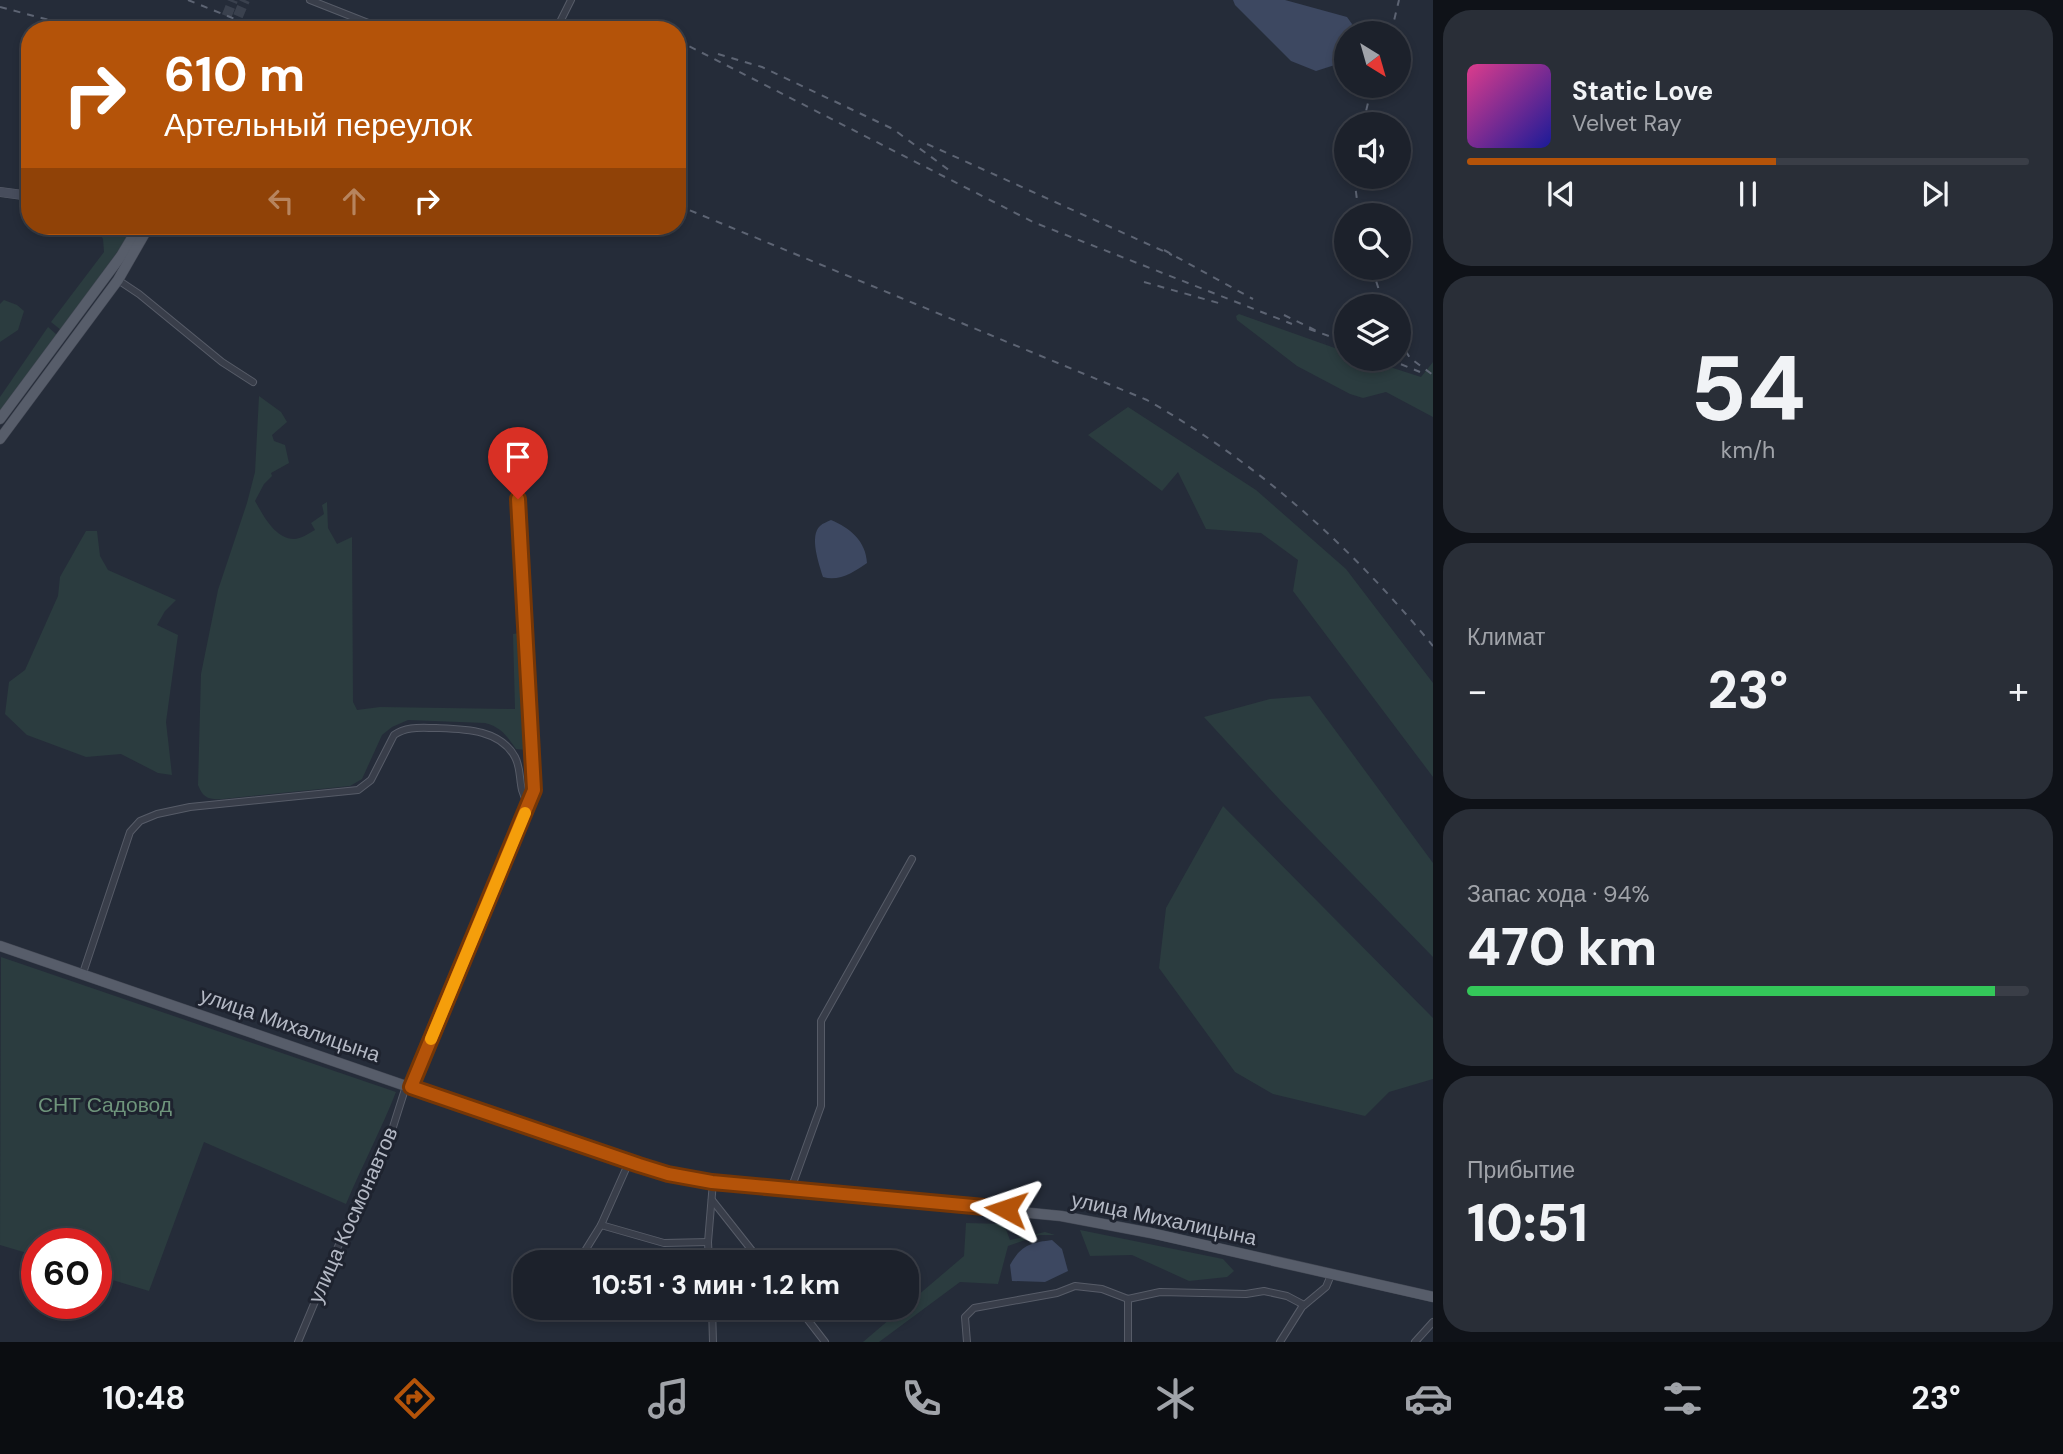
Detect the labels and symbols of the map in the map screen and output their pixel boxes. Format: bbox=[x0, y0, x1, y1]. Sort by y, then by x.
north arrow bbox=[1334, 21, 1410, 98]
pin bbox=[488, 427, 548, 499]
street label: улица Михалицына bbox=[196, 981, 384, 1069]
park label: СНТ Садовод bbox=[38, 1091, 172, 1119]
street label: улица Космонавтов bbox=[302, 1122, 404, 1308]
position arrow bbox=[969, 1172, 1043, 1246]
street label: улица Михалицына bbox=[1069, 1186, 1260, 1252]
speed limit sign: 60 bbox=[21, 1228, 112, 1319]

